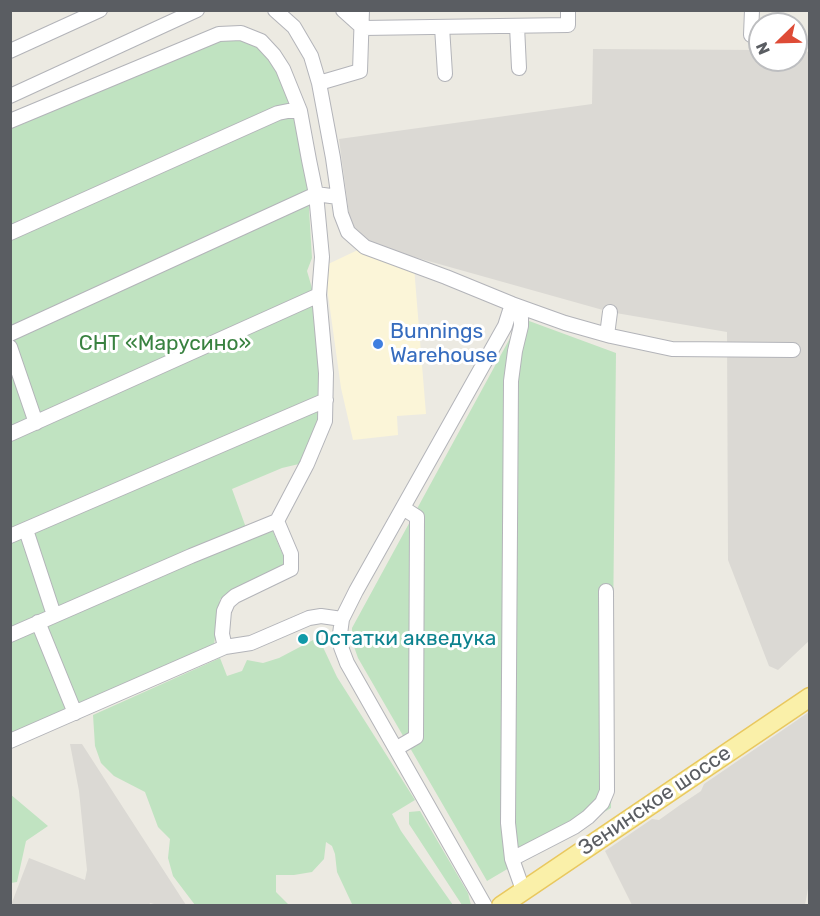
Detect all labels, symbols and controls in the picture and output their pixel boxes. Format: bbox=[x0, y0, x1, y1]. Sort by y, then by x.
north arrow bbox=[748, 12, 808, 72]
text: N bbox=[752, 39, 774, 57]
place label: Bunnings Warehouse bbox=[390, 319, 497, 369]
park label: СНТ «Марусино» bbox=[79, 331, 251, 357]
marker: Bunnings Warehouse bbox=[371, 337, 385, 351]
place label: Остатки акведука bbox=[315, 626, 496, 652]
marker: Остатки акведука bbox=[296, 632, 310, 646]
street label: Зенинское шоссе bbox=[574, 741, 736, 861]

